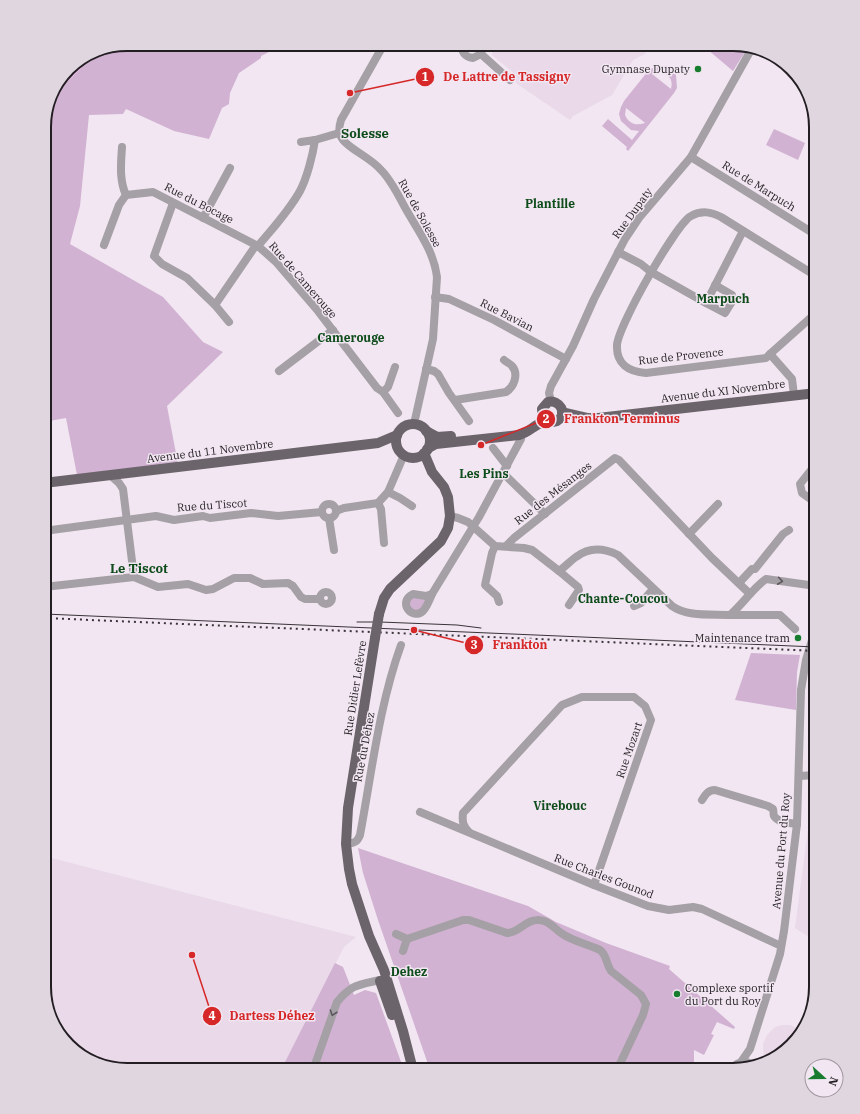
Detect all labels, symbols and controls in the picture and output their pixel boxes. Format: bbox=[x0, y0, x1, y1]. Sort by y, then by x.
place label: Gymnase Dupaty bbox=[602, 62, 690, 76]
marker: Gymnase Dupaty bbox=[693, 64, 703, 74]
callout: De Lattre de Tassigny bbox=[415, 65, 579, 89]
text: 1 bbox=[421, 69, 429, 84]
text: De Lattre de Tassigny bbox=[443, 69, 571, 84]
district label: Solesse bbox=[341, 125, 389, 142]
street label: Rue de Marpuch bbox=[720, 158, 799, 214]
street label: Rue de Solesse bbox=[395, 176, 445, 250]
street label: Rue du Bocage bbox=[162, 180, 236, 226]
street label: Rue Dupaty bbox=[609, 185, 655, 241]
district label: Plantille bbox=[525, 196, 575, 211]
street label: Rue de Camerouge bbox=[266, 239, 340, 321]
district label: Marpuch bbox=[696, 291, 750, 306]
street label: Rue Bavian bbox=[478, 296, 536, 334]
district label: Camerouge bbox=[317, 330, 385, 345]
street label: Rue de Provence bbox=[638, 345, 724, 367]
street label: Avenue du XI Novembre bbox=[660, 376, 786, 406]
callout: Frankton Terminus bbox=[536, 407, 687, 431]
text: 2 bbox=[542, 411, 550, 426]
text: Frankton Terminus bbox=[564, 411, 680, 426]
street label: Avenue du 11 Novembre bbox=[146, 436, 274, 466]
street label: Rue des Mésanges bbox=[512, 458, 594, 528]
district label: Les Pins bbox=[459, 466, 509, 481]
street label: Rue du Tiscot bbox=[176, 496, 248, 514]
district label: Le Tiscot bbox=[110, 560, 168, 577]
one-way arrow bbox=[777, 576, 783, 585]
district label: Chante-Coucou bbox=[578, 591, 669, 606]
place label: Maintenance tram bbox=[695, 631, 791, 645]
callout: Frankton bbox=[464, 633, 555, 657]
marker: Maintenance tram bbox=[793, 633, 803, 643]
text: 3 bbox=[470, 637, 478, 652]
text: Frankton bbox=[493, 637, 547, 652]
street label: Rue Didier Lefèvre bbox=[341, 639, 369, 736]
street label: Rue du Déhez bbox=[350, 711, 378, 783]
street label: Rue Mozart bbox=[613, 720, 645, 780]
street label: Avenue du Port du Roy bbox=[769, 792, 793, 910]
district label: Virebouc bbox=[533, 798, 587, 813]
street label: Rue Charles Gounod bbox=[552, 851, 656, 902]
district label: Dehez bbox=[391, 964, 427, 979]
place label: Complexe sportif du Port du Roy bbox=[685, 981, 775, 1008]
marker: Complexe sportif du Port du Roy bbox=[672, 989, 682, 999]
callout: Dartess Déhez bbox=[202, 1004, 323, 1028]
text: 4 bbox=[208, 1008, 216, 1023]
text: Dartess Déhez bbox=[230, 1008, 314, 1023]
one-way arrow bbox=[329, 1009, 338, 1016]
north arrow bbox=[804, 1058, 844, 1098]
text: N bbox=[825, 1075, 841, 1088]

